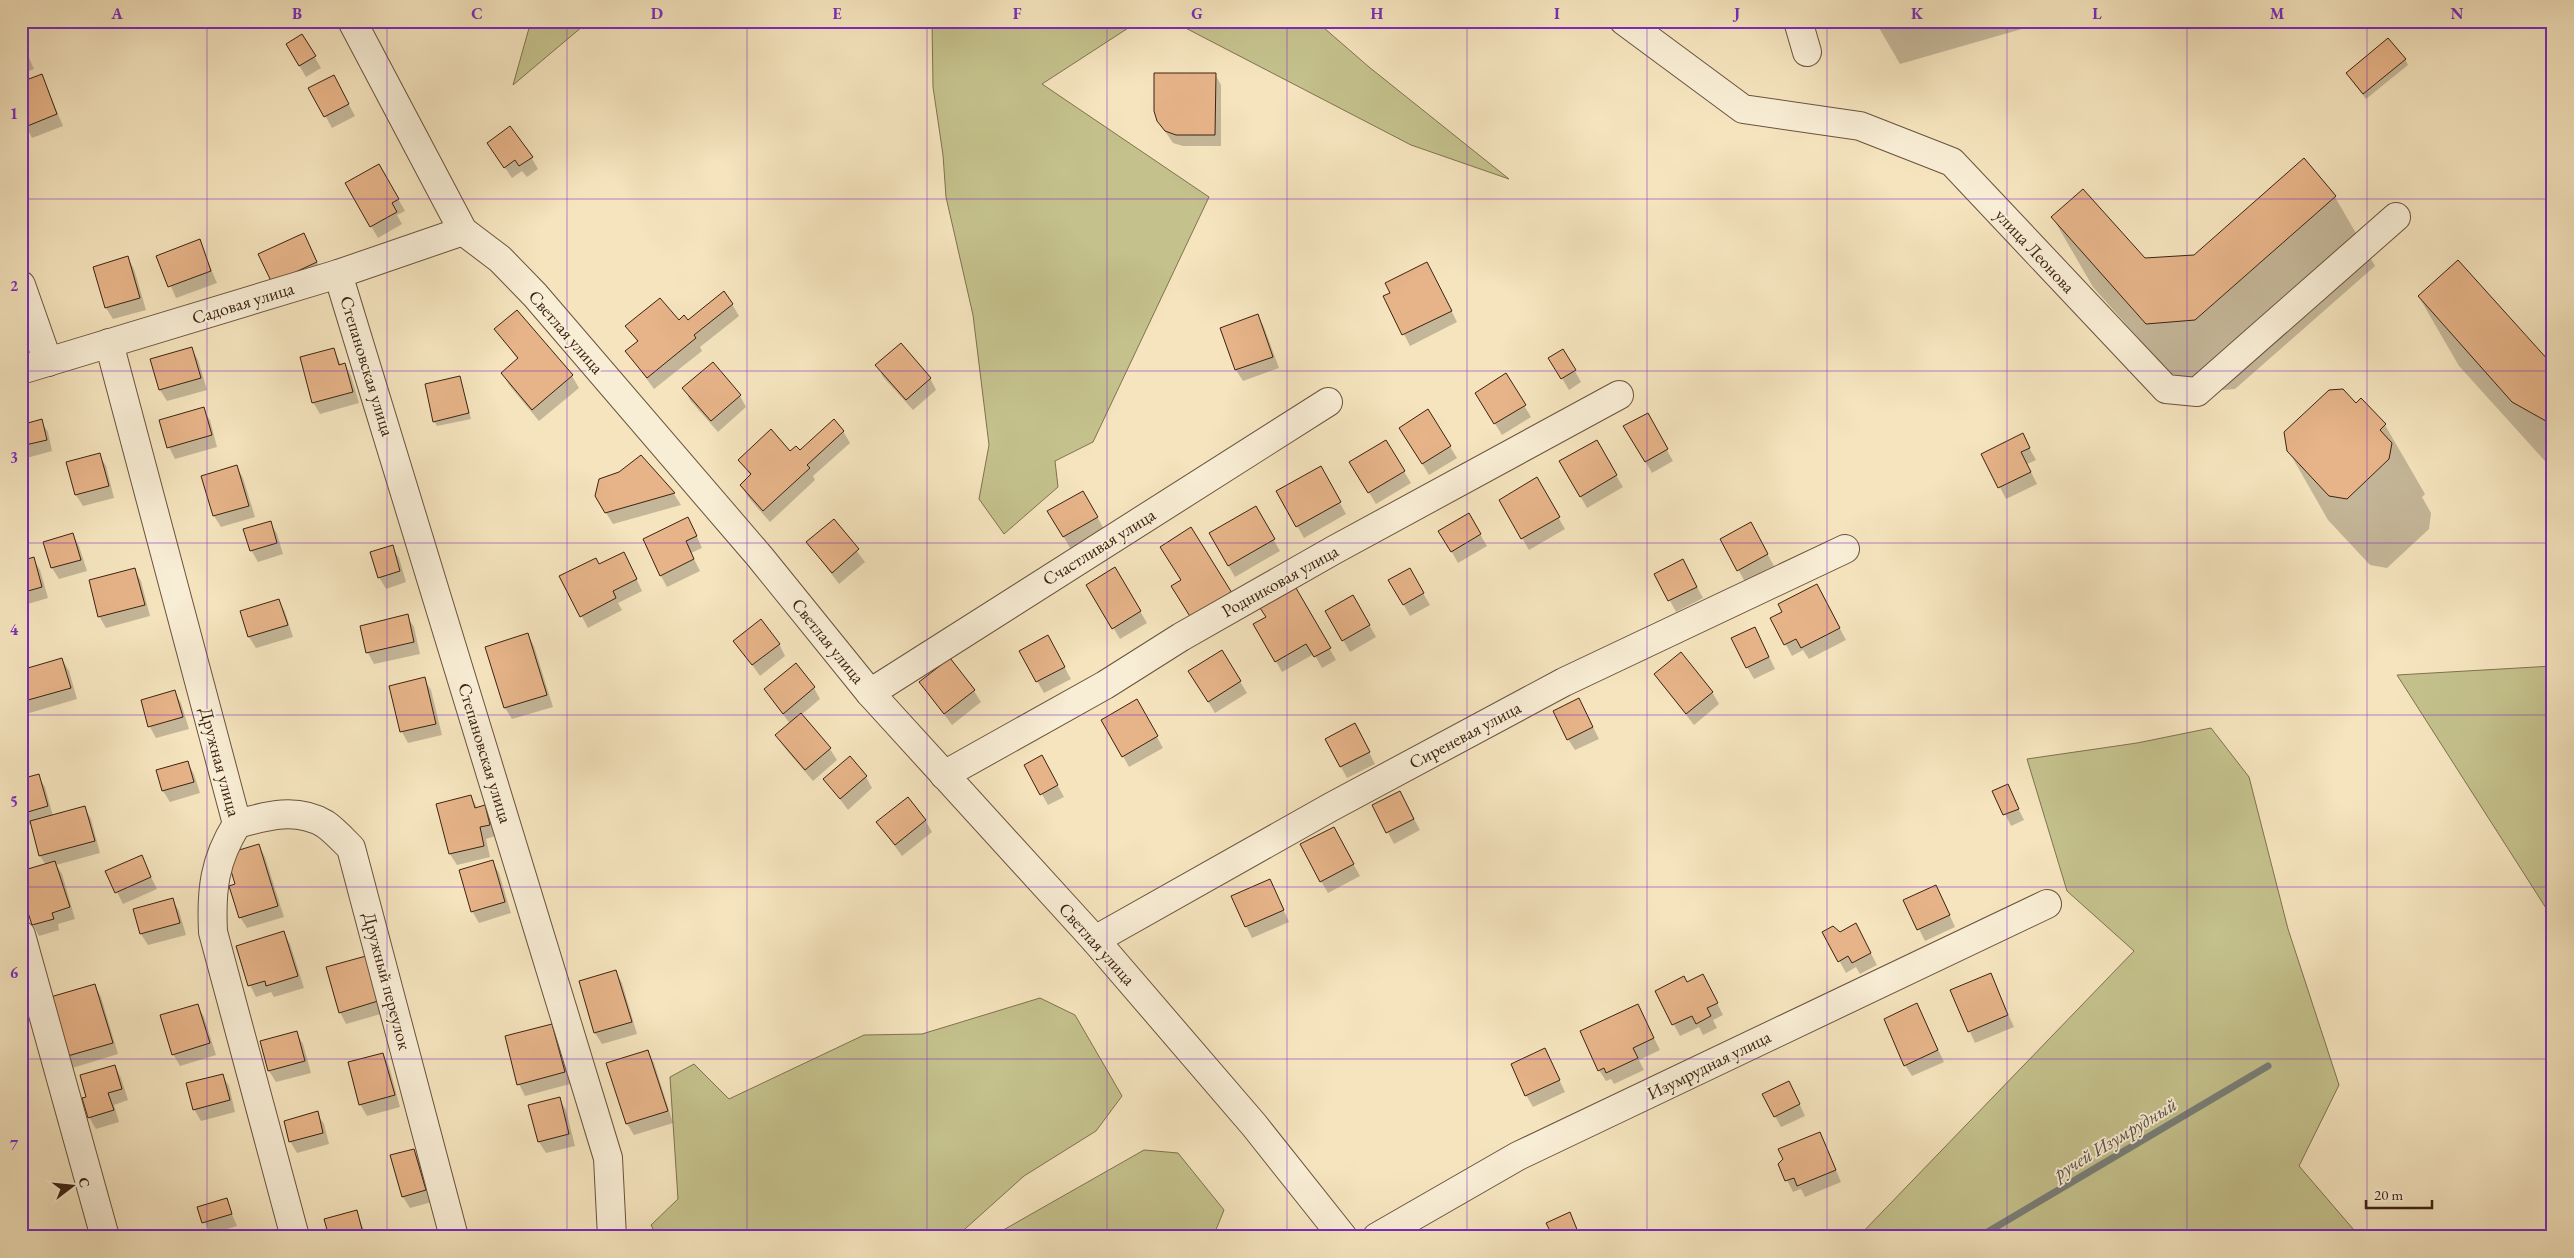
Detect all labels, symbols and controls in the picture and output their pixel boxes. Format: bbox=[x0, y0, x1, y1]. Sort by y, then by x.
text: A bbox=[110, 3, 123, 24]
text: B bbox=[292, 3, 302, 24]
text: C bbox=[471, 3, 483, 24]
text: D bbox=[651, 3, 663, 24]
text: E bbox=[832, 3, 842, 24]
text: F bbox=[1013, 3, 1022, 24]
text: G bbox=[1191, 3, 1203, 24]
text: H bbox=[1371, 3, 1384, 24]
text: I bbox=[1554, 3, 1560, 24]
text: J bbox=[1732, 3, 1740, 24]
text: K bbox=[1911, 3, 1924, 24]
text: L bbox=[2092, 3, 2102, 24]
text: M bbox=[2270, 3, 2285, 24]
text: N bbox=[2451, 3, 2464, 24]
text: 1 bbox=[10, 103, 18, 124]
street label: улица Леонова bbox=[1990, 204, 2081, 298]
text: 2 bbox=[10, 275, 19, 296]
street label: Садовая улица bbox=[189, 276, 297, 329]
street label: Светлая улица bbox=[524, 285, 610, 379]
street label: Степановская улица bbox=[335, 293, 400, 440]
text: 3 bbox=[10, 447, 18, 468]
street label: Счастливая улица bbox=[1038, 502, 1160, 590]
street label: Родниковая улица bbox=[1217, 539, 1343, 622]
street label: Светлая улица bbox=[787, 593, 871, 689]
text: 4 bbox=[10, 619, 19, 640]
street label: Степановская улица bbox=[453, 680, 518, 827]
street label: Сиреневая улица bbox=[1405, 695, 1525, 774]
street label: Дружная улица bbox=[195, 705, 246, 820]
text: 5 bbox=[10, 791, 18, 812]
street label: Светлая улица bbox=[1054, 897, 1141, 991]
street label: Дружный переулок bbox=[358, 910, 417, 1053]
text: 6 bbox=[10, 962, 19, 983]
street label: Изумрудная улица bbox=[1643, 1024, 1775, 1104]
water label: ручей Изумрудный bbox=[2047, 1092, 2182, 1187]
text: 7 bbox=[10, 1134, 19, 1155]
north arrow bbox=[48, 1160, 98, 1210]
text: С bbox=[74, 1175, 95, 1190]
scale bar bbox=[2366, 1178, 2433, 1210]
text: 20 m bbox=[2374, 1185, 2403, 1204]

